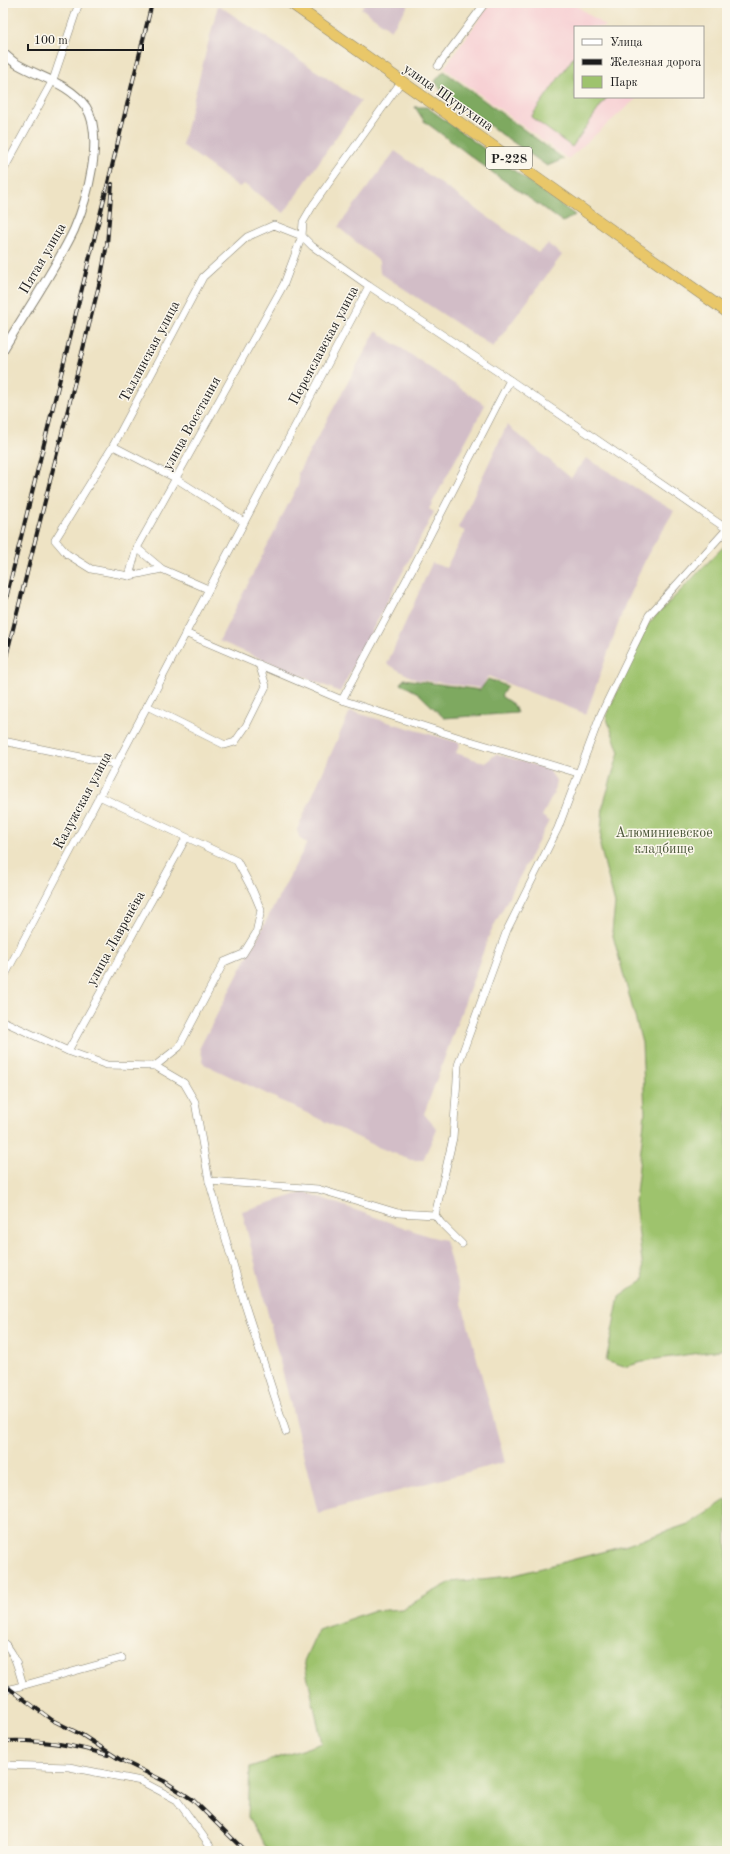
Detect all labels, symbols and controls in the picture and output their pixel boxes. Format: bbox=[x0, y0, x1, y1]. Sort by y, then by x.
scale bar bbox=[28, 26, 143, 52]
legend bbox=[574, 26, 704, 98]
text: 100 m bbox=[34, 35, 68, 47]
text: Улица bbox=[610, 37, 643, 49]
text: Железная дорога bbox=[610, 57, 701, 69]
street label: улица Шурухина bbox=[401, 62, 496, 134]
text: Парк bbox=[610, 77, 638, 89]
road number: Р-228 bbox=[486, 147, 532, 169]
street label: Пятая улица bbox=[17, 221, 69, 296]
street label: Переяславская улица bbox=[287, 284, 361, 407]
street label: Таллинская улица bbox=[117, 298, 183, 404]
street label: улица Восстания bbox=[160, 374, 223, 473]
street label: Калужская улица bbox=[51, 749, 115, 852]
park label: Алюминиевское кладбище bbox=[615, 826, 713, 856]
street label: улица Лавренёва bbox=[84, 889, 148, 988]

